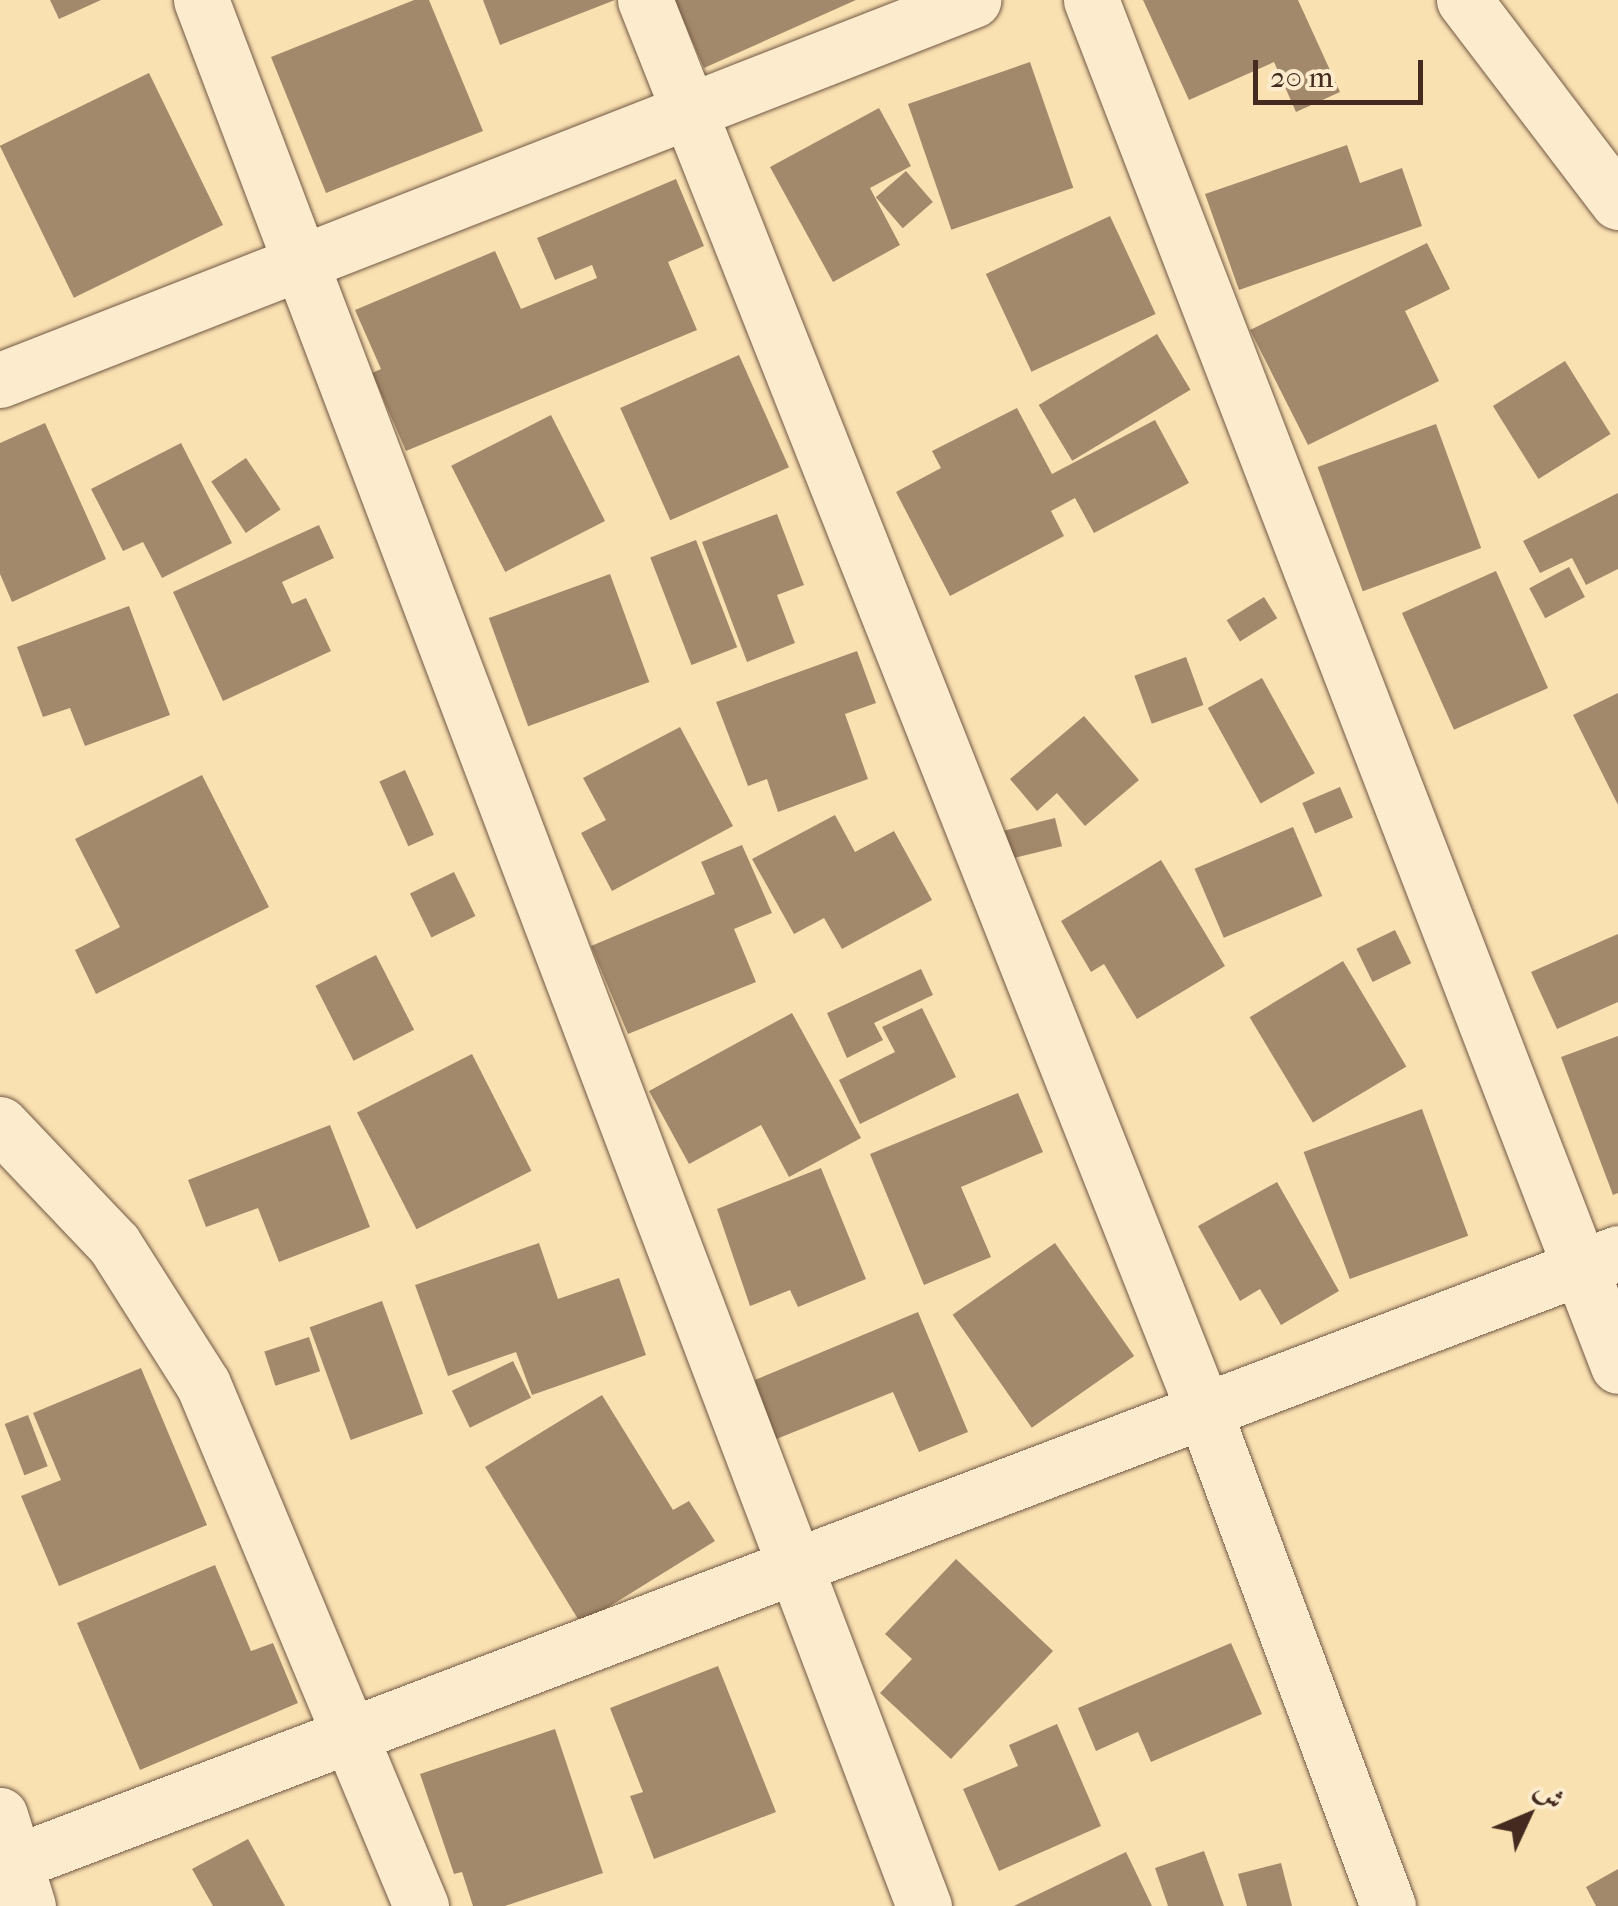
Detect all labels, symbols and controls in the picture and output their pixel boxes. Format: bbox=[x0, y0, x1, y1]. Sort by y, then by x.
scale bar bbox=[1258, 40, 1428, 102]
text: 20 m bbox=[1270, 60, 1333, 95]
north arrow bbox=[1478, 1766, 1578, 1866]
text: ش bbox=[1528, 1773, 1571, 1816]

